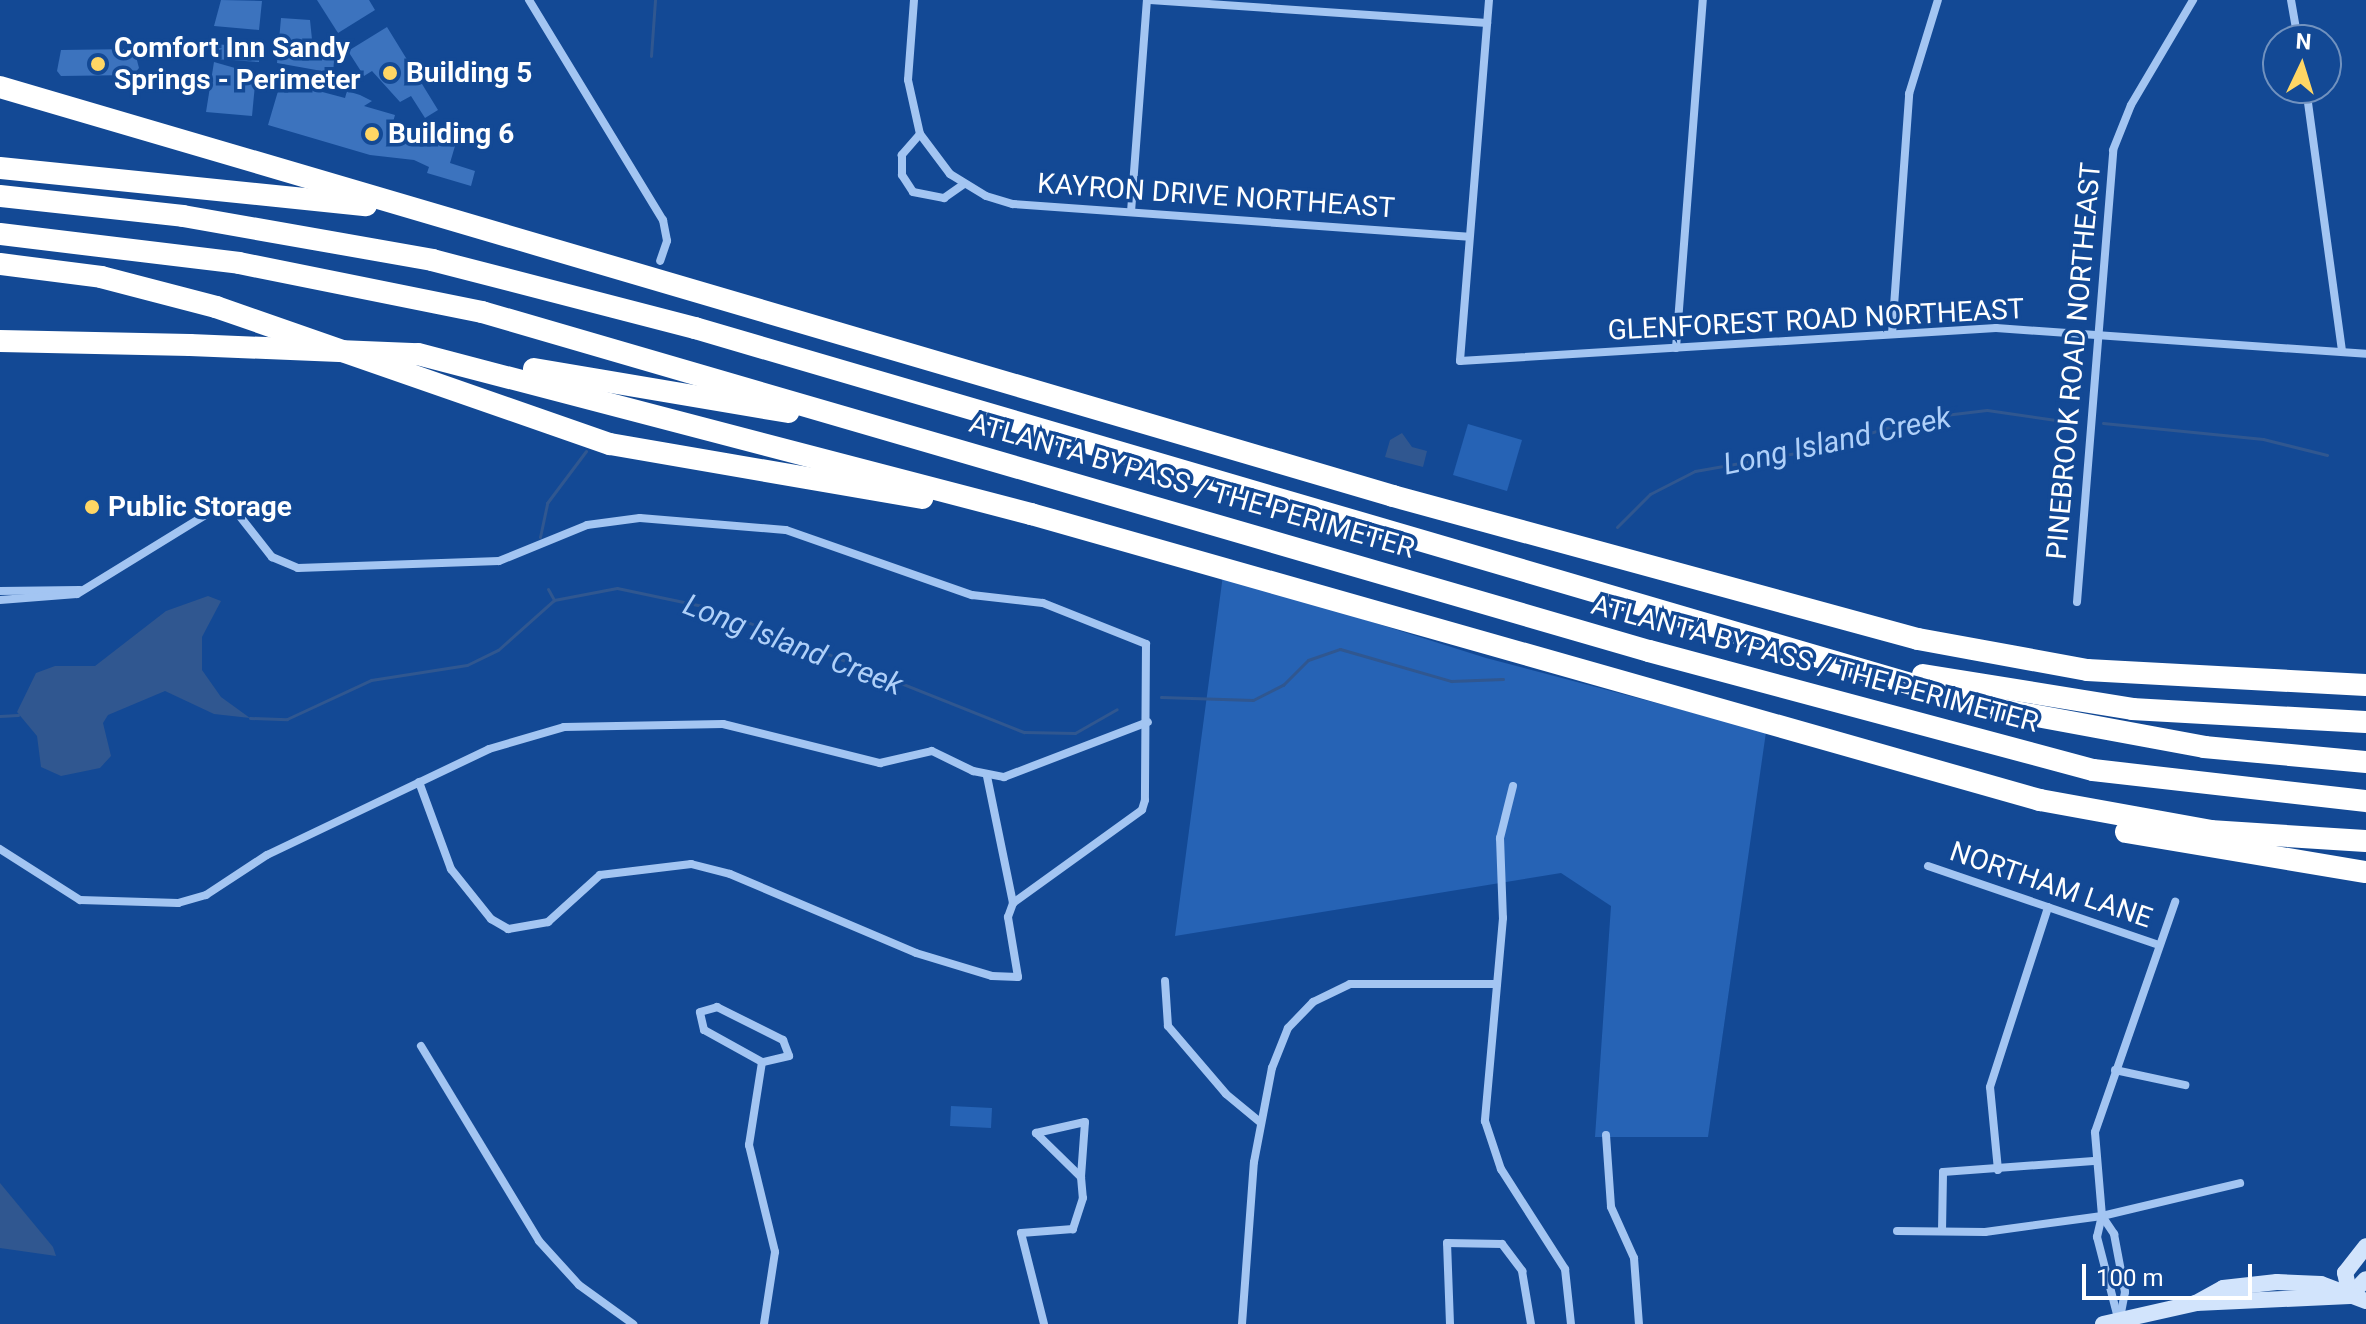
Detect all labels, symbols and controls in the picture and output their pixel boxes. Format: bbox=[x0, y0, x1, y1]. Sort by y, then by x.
north arrow bbox=[2262, 24, 2342, 104]
text: N bbox=[2295, 29, 2312, 55]
place label: Comfort Inn Sandy Springs - Perimeter bbox=[114, 31, 361, 97]
marker: Comfort Inn Sandy Springs - Perimeter bbox=[89, 55, 107, 73]
place label: Building 5 bbox=[406, 56, 532, 90]
marker: Building 5 bbox=[381, 64, 399, 82]
place label: Building 6 bbox=[388, 117, 514, 151]
marker: Building 6 bbox=[363, 125, 381, 143]
street label: PINEBROOK ROAD NORTHEAST bbox=[2040, 161, 2108, 561]
street label: KAYRON DRIVE NORTHEAST bbox=[1036, 167, 1396, 225]
street label: GLENFOREST ROAD NORTHEAST bbox=[1607, 292, 2025, 348]
water label: Long Island Creek bbox=[1720, 399, 1954, 483]
street label: ATLANTA BYPASS / THE PERIMETER bbox=[965, 406, 1419, 566]
place label: Public Storage bbox=[108, 490, 292, 524]
marker: Public Storage bbox=[83, 498, 101, 516]
water label: Long Island Creek bbox=[678, 587, 908, 703]
street label: ATLANTA BYPASS / THE PERIMETER bbox=[1588, 588, 2042, 740]
street label: NORTHAM LANE bbox=[1946, 835, 2156, 935]
scale bar bbox=[2086, 1248, 2256, 1298]
text: 100 m bbox=[2096, 1264, 2163, 1292]

